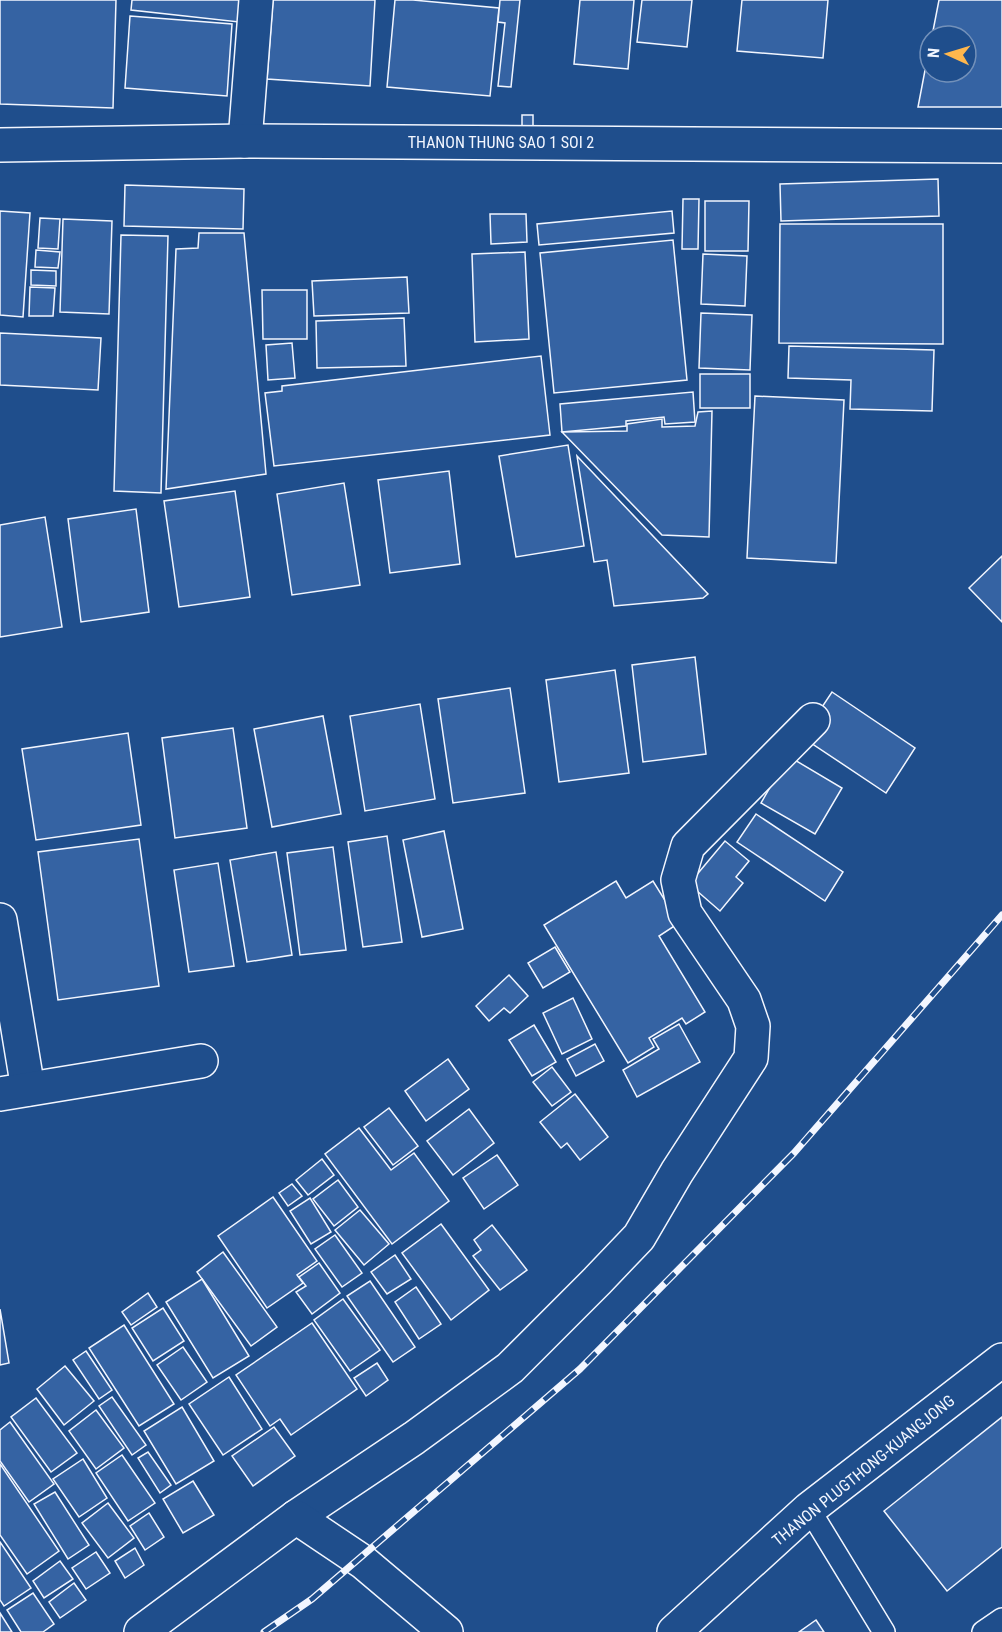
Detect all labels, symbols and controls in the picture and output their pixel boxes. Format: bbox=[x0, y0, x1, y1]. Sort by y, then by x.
north arrow bbox=[918, 24, 978, 84]
text: N bbox=[924, 47, 943, 59]
street label: THANON THUNG SAO 1 SOI 2 bbox=[408, 133, 594, 152]
street label: THANON PLUGTHONG-KUANGJONG bbox=[768, 1391, 958, 1550]

